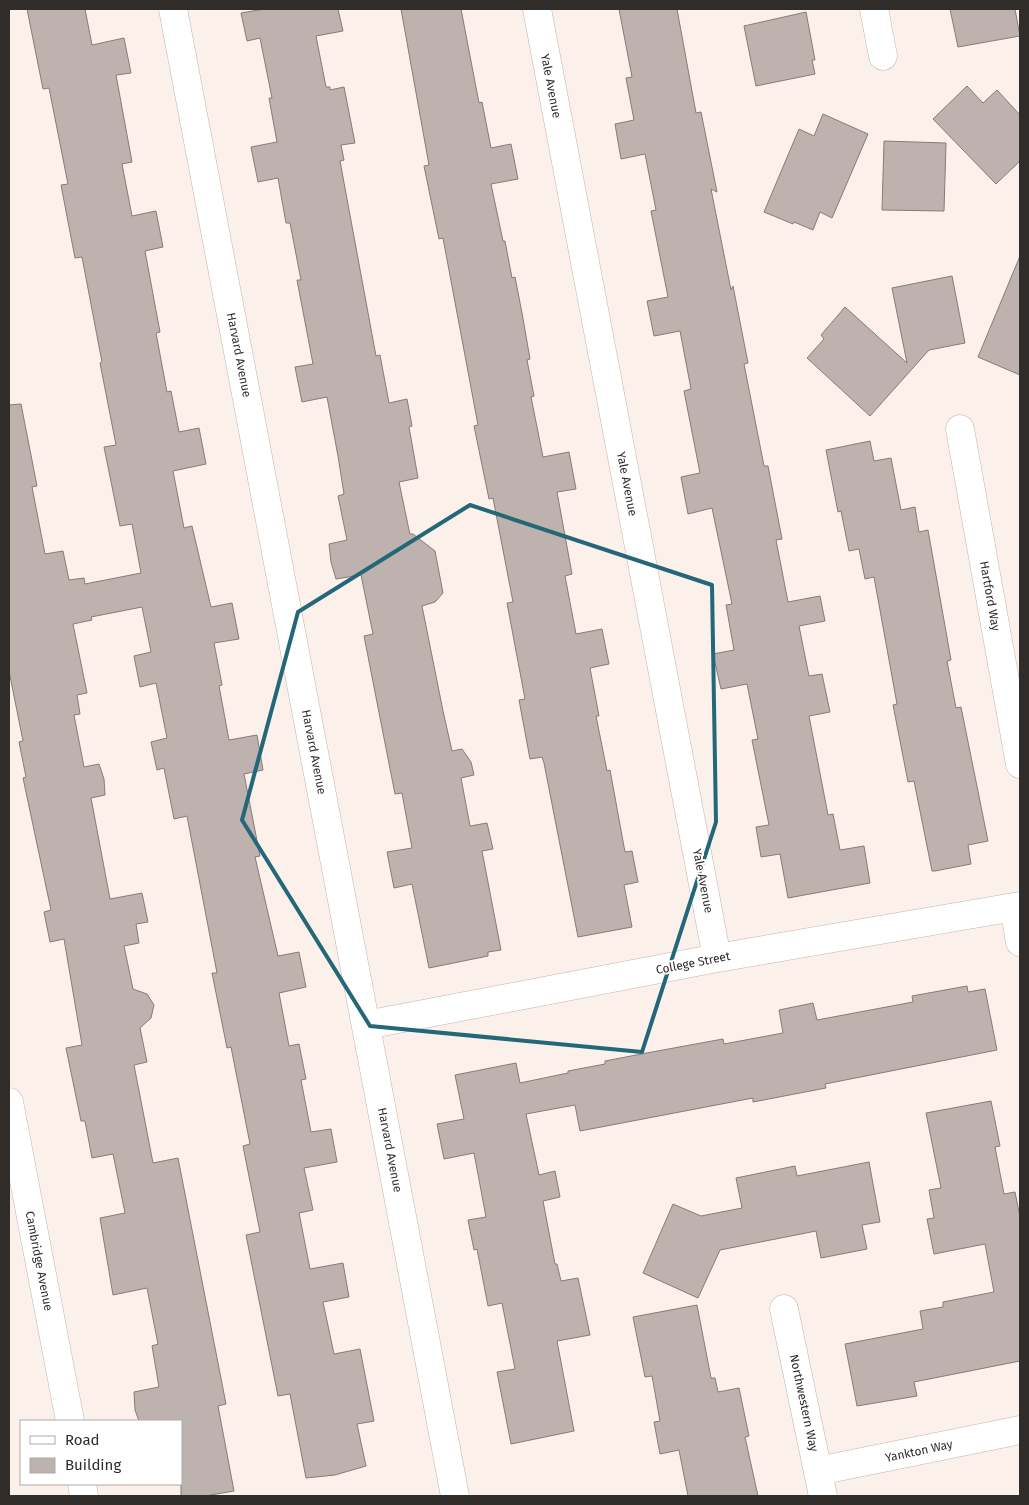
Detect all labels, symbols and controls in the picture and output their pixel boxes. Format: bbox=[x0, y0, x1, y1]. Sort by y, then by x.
street label: Yale Avenue bbox=[538, 53, 564, 119]
street label: Harvard Avenue bbox=[224, 311, 254, 399]
street label: Yale Avenue bbox=[614, 451, 640, 517]
street label: Hartford Way bbox=[977, 560, 1003, 632]
street label: Harvard Avenue bbox=[299, 708, 329, 796]
street label: Yale Avenue bbox=[690, 848, 716, 914]
street label: College Street bbox=[655, 949, 732, 977]
street label: Harvard Avenue bbox=[375, 1106, 405, 1194]
street label: Cambridge Avenue bbox=[22, 1210, 56, 1312]
street label: Northwestern Way bbox=[787, 1353, 821, 1453]
legend bbox=[20, 1420, 182, 1485]
text: Road bbox=[65, 1431, 100, 1449]
street label: Yankton Way bbox=[884, 1437, 954, 1465]
text: Building bbox=[65, 1456, 121, 1474]

